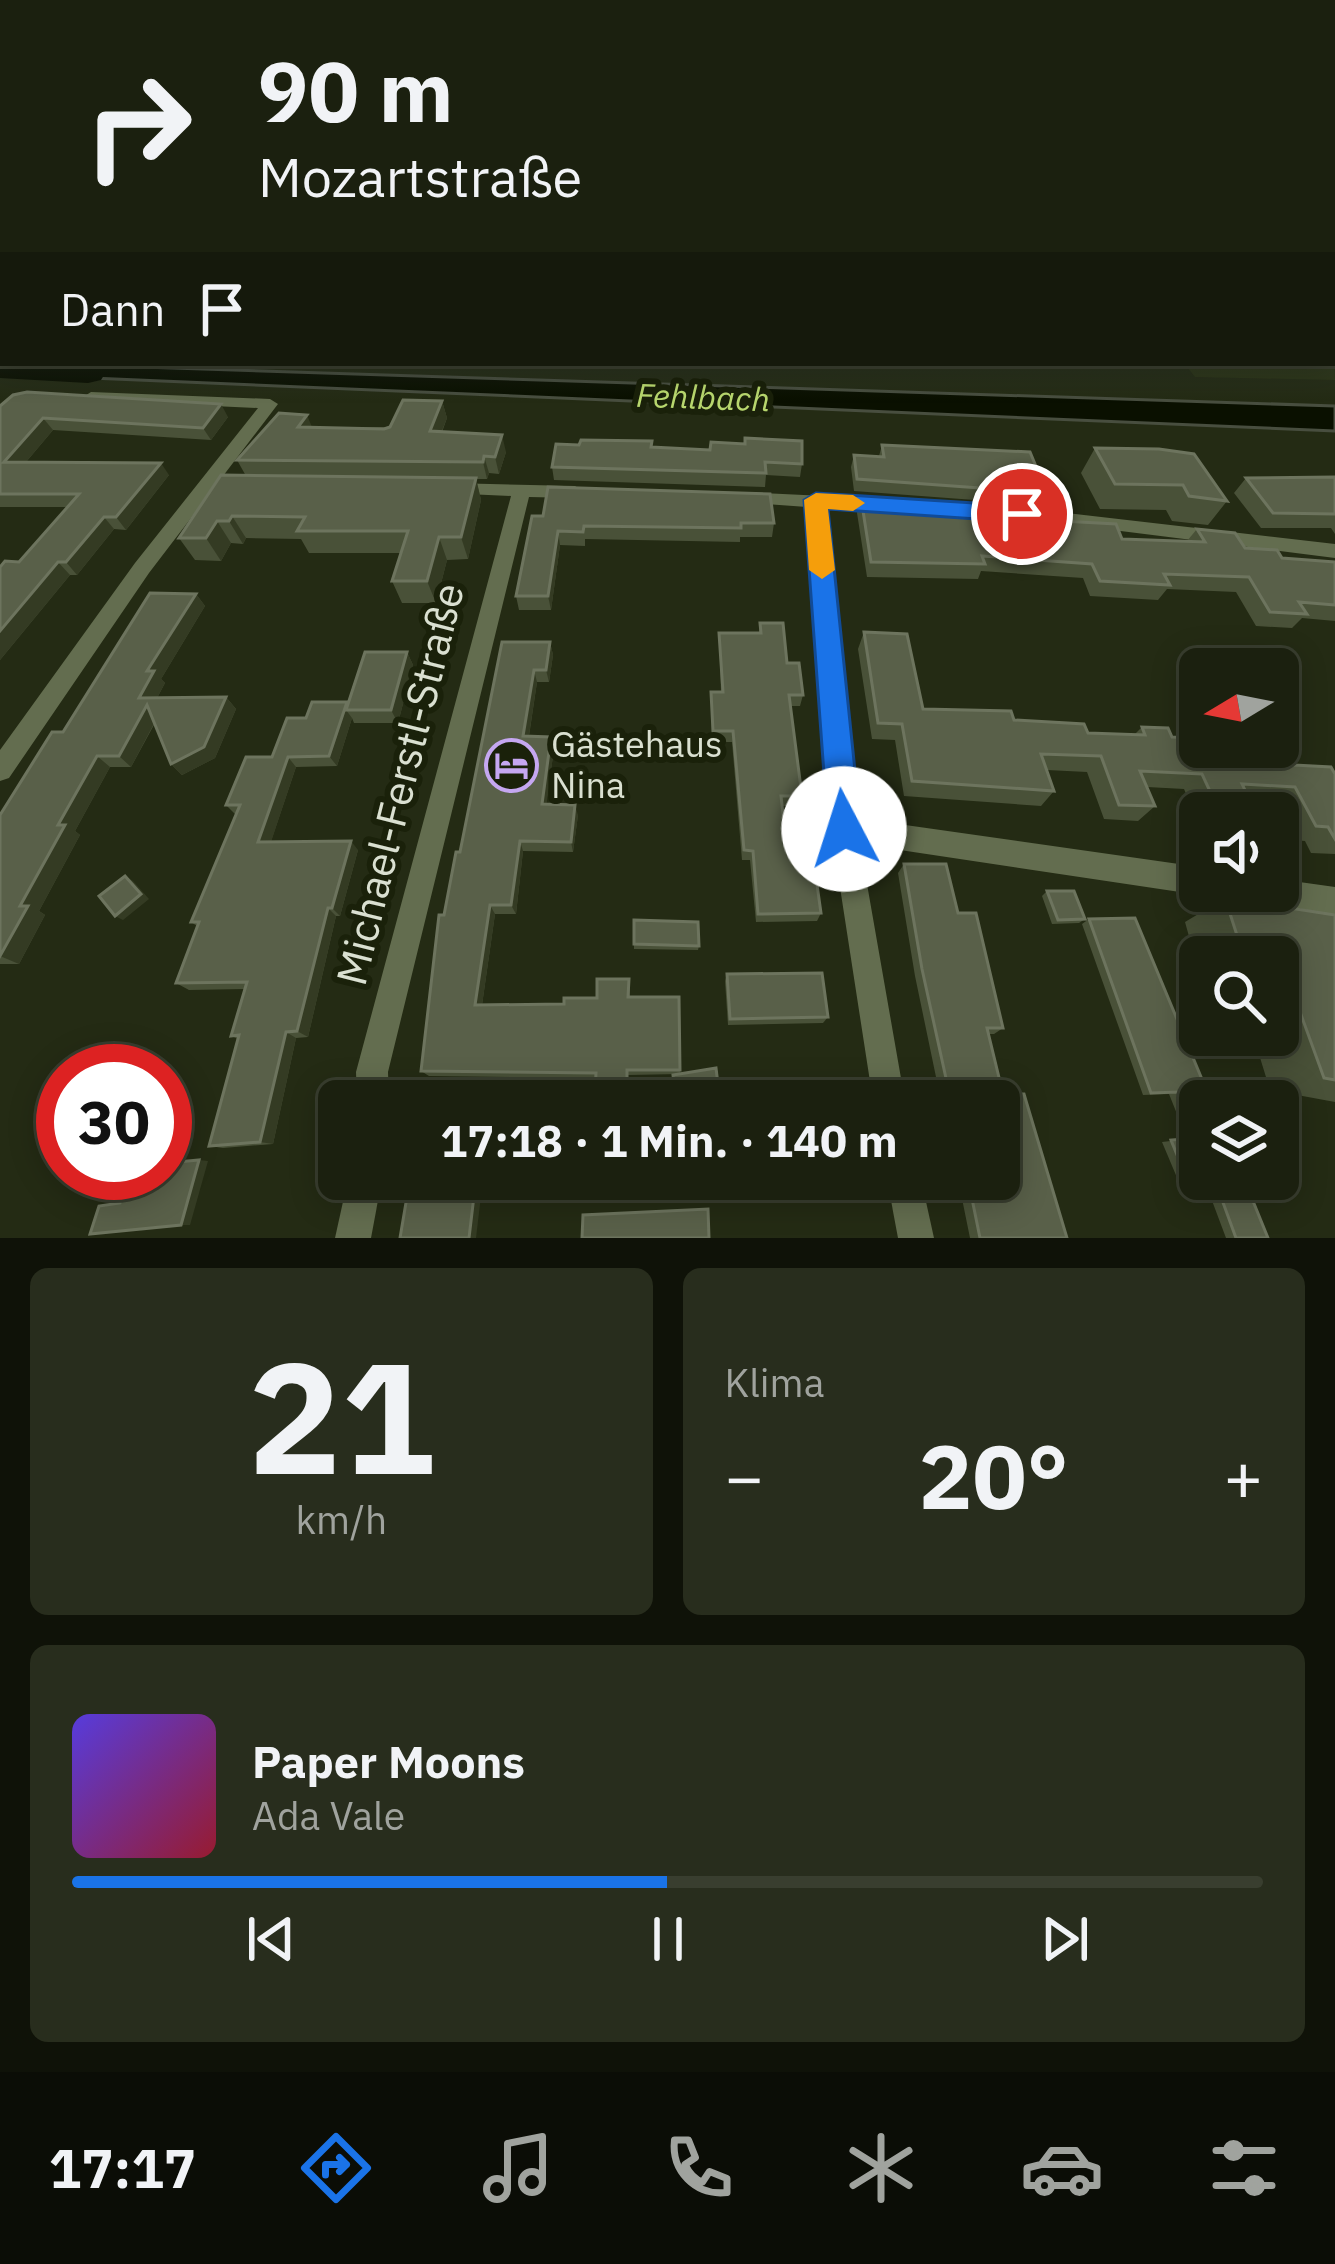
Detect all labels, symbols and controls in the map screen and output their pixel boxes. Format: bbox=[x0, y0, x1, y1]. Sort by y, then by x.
text: 90 m bbox=[258, 36, 454, 145]
icon: right bbox=[60, 48, 216, 204]
text: Mozartstraße bbox=[258, 142, 582, 212]
icon: arrive bbox=[189, 276, 255, 342]
text: Dann bbox=[60, 280, 165, 338]
water label: Fehlbach bbox=[635, 373, 771, 420]
pin bbox=[971, 463, 1073, 565]
icon: arrive bbox=[989, 481, 1055, 547]
street label: Michael-Ferstl-Straße bbox=[323, 577, 476, 991]
north arrow bbox=[1179, 648, 1299, 768]
map controls bbox=[1179, 648, 1299, 1200]
place label: Gästehaus Nina bbox=[551, 720, 722, 808]
hotel icon: Gästehaus Nina bbox=[484, 737, 540, 793]
position arrow bbox=[781, 766, 907, 892]
button: sound bbox=[1179, 792, 1299, 912]
button: search bbox=[1179, 936, 1299, 1056]
speed limit sign: 30 bbox=[36, 1044, 192, 1200]
button: layers bbox=[1179, 1080, 1299, 1200]
text: 17:18 · 1 Min. · 140 m bbox=[440, 1111, 898, 1169]
text: 21 bbox=[248, 1314, 435, 1517]
text: Klima bbox=[725, 1357, 824, 1408]
text: 20° bbox=[919, 1417, 1069, 1534]
text: − bbox=[725, 1433, 764, 1519]
text: + bbox=[1223, 1433, 1263, 1519]
text: km/h bbox=[295, 1494, 387, 1545]
text: Paper Moons bbox=[252, 1732, 525, 1790]
text: Ada Vale bbox=[252, 1790, 405, 1841]
icon: previous bbox=[238, 1906, 304, 1972]
icon: pause bbox=[635, 1906, 701, 1972]
icon: next bbox=[1032, 1906, 1098, 1972]
icon: directions bbox=[294, 2126, 378, 2210]
icon: music bbox=[476, 2126, 560, 2210]
icon: phone bbox=[657, 2126, 741, 2210]
icon: climate bbox=[839, 2126, 923, 2210]
icon: car bbox=[1020, 2126, 1104, 2210]
icon: filters bbox=[1202, 2126, 1286, 2210]
text: 17:17 bbox=[49, 2133, 196, 2203]

